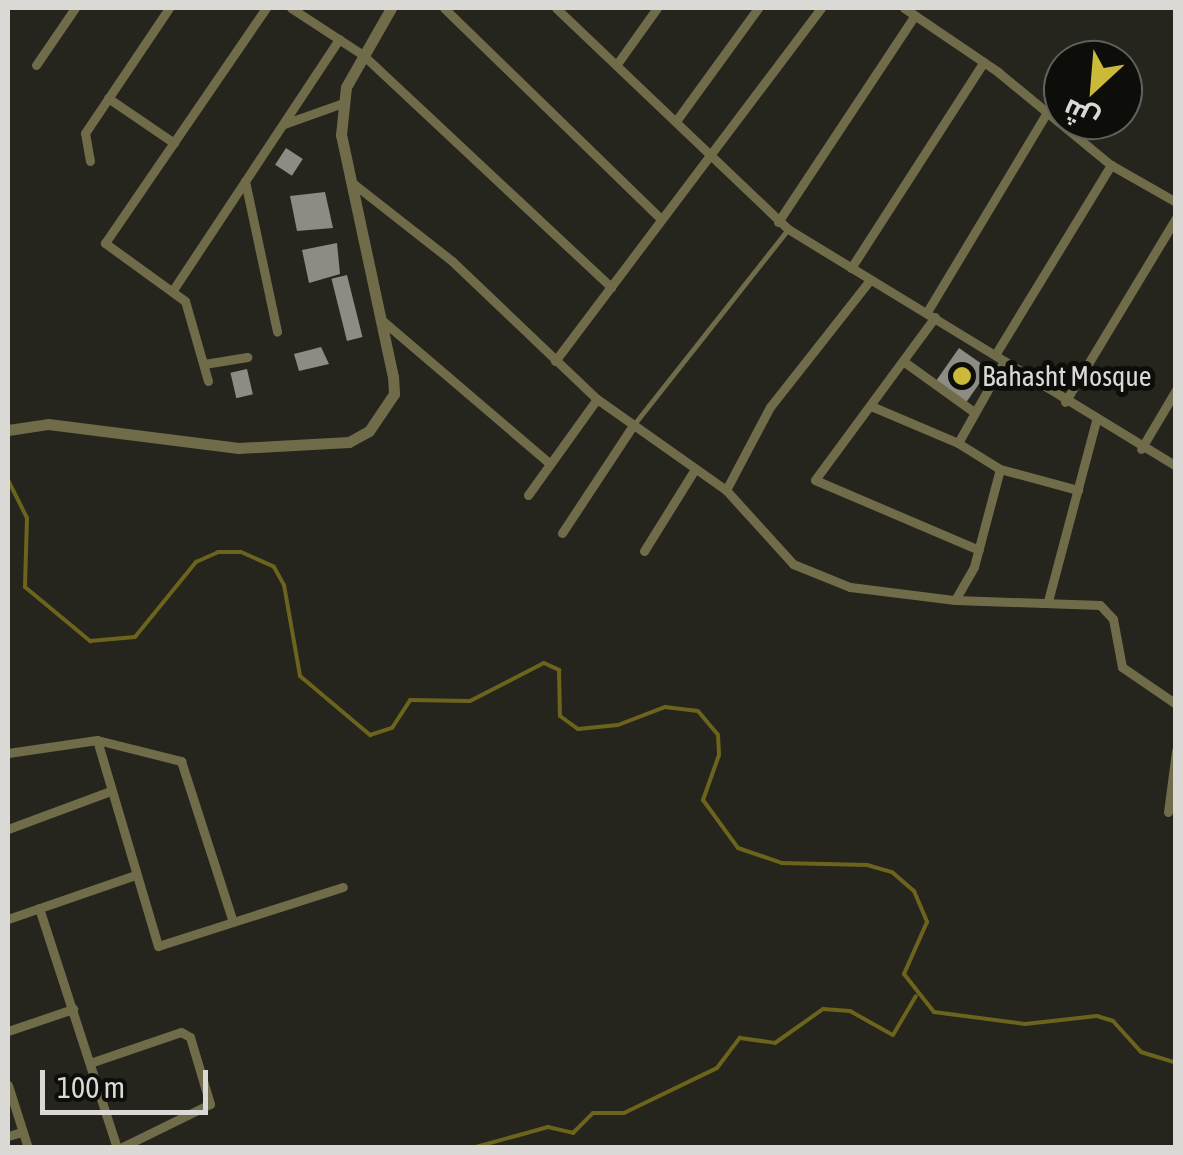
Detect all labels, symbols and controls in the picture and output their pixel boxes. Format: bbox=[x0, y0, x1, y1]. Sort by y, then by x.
north arrow bbox=[1043, 40, 1143, 140]
text: ش bbox=[1058, 93, 1104, 137]
place label: Bahasht Mosque bbox=[982, 359, 1152, 393]
marker: Bahasht Mosque bbox=[951, 365, 973, 387]
scale bar bbox=[45, 1050, 212, 1112]
text: 100 m bbox=[57, 1070, 125, 1104]

